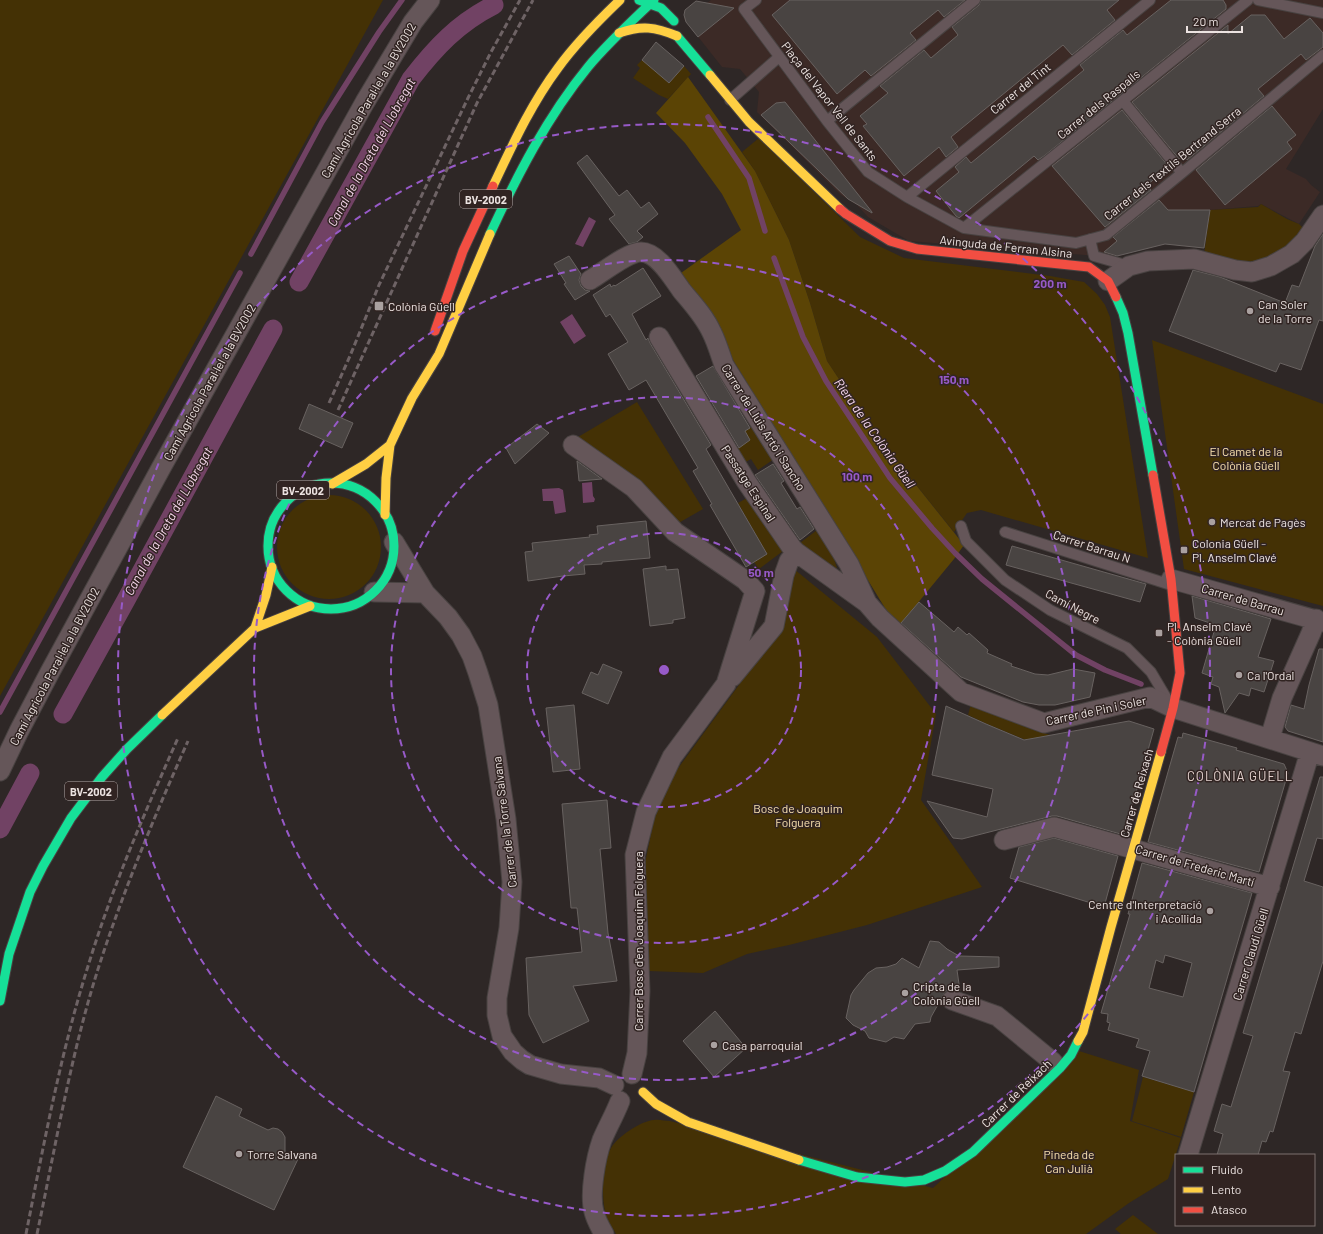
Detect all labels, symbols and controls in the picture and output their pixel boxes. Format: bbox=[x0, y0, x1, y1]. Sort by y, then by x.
scale bar bbox=[1187, 8, 1242, 34]
text: 20 m bbox=[1193, 14, 1219, 28]
street label: Camí Agricola Paral·lel a la BV2002 bbox=[318, 20, 418, 180]
street label: Plaça del Vapor Vell de Sants bbox=[779, 39, 881, 163]
street label: Carrer del Tint bbox=[987, 59, 1053, 117]
street label: Carrer dels Raspalls bbox=[1054, 66, 1142, 142]
water label: Canal de la Dreta del Llobregat bbox=[324, 75, 419, 229]
street label: Carrer dels Textils Bertrand Serra bbox=[1101, 103, 1243, 223]
road number: BV-2002 bbox=[460, 190, 512, 208]
street label: Avinguda de Ferran Alsina bbox=[939, 232, 1073, 260]
text: 200 m bbox=[1034, 276, 1066, 290]
place label: Can Soler de la Torre bbox=[1258, 297, 1312, 325]
place label: Colònia Güell bbox=[388, 299, 455, 313]
marker: Colònia Güell bbox=[373, 300, 385, 312]
street label: Camí Agricola Paral·lel a la BV2002 bbox=[160, 301, 258, 463]
marker: Can Soler de la Torre bbox=[1245, 306, 1255, 316]
street label: Carrer de Lluis Artó i Sancho bbox=[719, 361, 809, 493]
text: 150 m bbox=[939, 372, 969, 386]
water label: Riera de la Colònia Güell bbox=[831, 375, 919, 491]
street label: Passatge Espinal bbox=[719, 442, 779, 524]
water label: Canal de la Dreta del Llobregat bbox=[121, 444, 216, 598]
park label: El Camet de la Colònia Güell bbox=[1210, 444, 1282, 472]
text: 100 m bbox=[842, 469, 872, 483]
road number: BV-2002 bbox=[277, 481, 329, 499]
place label: Mercat de Pagès bbox=[1220, 515, 1306, 529]
marker: Mercat de Pagès bbox=[1207, 517, 1217, 527]
street label: Carrer Barrau N bbox=[1052, 527, 1132, 565]
place label: Colonia Güell - Pl. Anselm Clavé bbox=[1192, 536, 1277, 564]
marker: Colonia Güell - Pl. Anselm Clavé bbox=[1179, 545, 1189, 555]
text: 50 m bbox=[748, 565, 774, 579]
street label: Carrer de Barrau bbox=[1200, 581, 1286, 617]
street label: Camí Agricola Paral·lel a la BV2002 bbox=[6, 585, 102, 747]
street label: Camí Negre bbox=[1043, 586, 1103, 626]
place label: Pl. Anselm Clavé - Colònia Güell bbox=[1167, 619, 1252, 647]
marker: Pl. Anselm Clavé - Colònia Güell bbox=[1154, 628, 1164, 638]
centre of rings bbox=[657, 663, 671, 677]
place label: Ca l'Ordal bbox=[1247, 668, 1294, 682]
marker: Ca l'Ordal bbox=[1234, 670, 1244, 680]
street label: Carrer de Pin i Soler bbox=[1045, 692, 1148, 727]
street label: Carrer de Reixach bbox=[1117, 747, 1155, 839]
street label: Carrer de la Torre Salvana bbox=[489, 756, 519, 888]
district label: COLÒNIA GÜELL bbox=[1187, 768, 1293, 784]
road number: BV-2002 bbox=[65, 782, 117, 800]
park label: Bosc de Joaquim Folguera bbox=[753, 801, 843, 829]
street label: Carrer de Frederic Martí bbox=[1134, 841, 1257, 889]
street label: Carrer Bosc d'en Joaquim Folguera bbox=[631, 851, 645, 1031]
place label: Centre d'Interpretació i Acollida bbox=[1088, 897, 1202, 925]
marker: Centre d'Interpretació i Acollida bbox=[1205, 906, 1215, 916]
street label: Carrer Claudi Güell bbox=[1229, 906, 1271, 1002]
place label: Cripta de la Colònia Güell bbox=[913, 979, 980, 1007]
marker: Cripta de la Colònia Güell bbox=[900, 988, 910, 998]
place label: Casa parroquial bbox=[722, 1038, 803, 1052]
marker: Casa parroquial bbox=[709, 1040, 719, 1050]
street label: Carrer de Reixach bbox=[978, 1056, 1054, 1130]
place label: Torre Salvana bbox=[247, 1147, 317, 1161]
park label: Pineda de Can Julià bbox=[1044, 1147, 1094, 1175]
marker: Torre Salvana bbox=[234, 1149, 244, 1159]
legend bbox=[1175, 1154, 1315, 1226]
text: Fluido bbox=[1211, 1162, 1243, 1176]
text: Lento bbox=[1211, 1182, 1241, 1196]
text: Atasco bbox=[1211, 1202, 1247, 1216]

